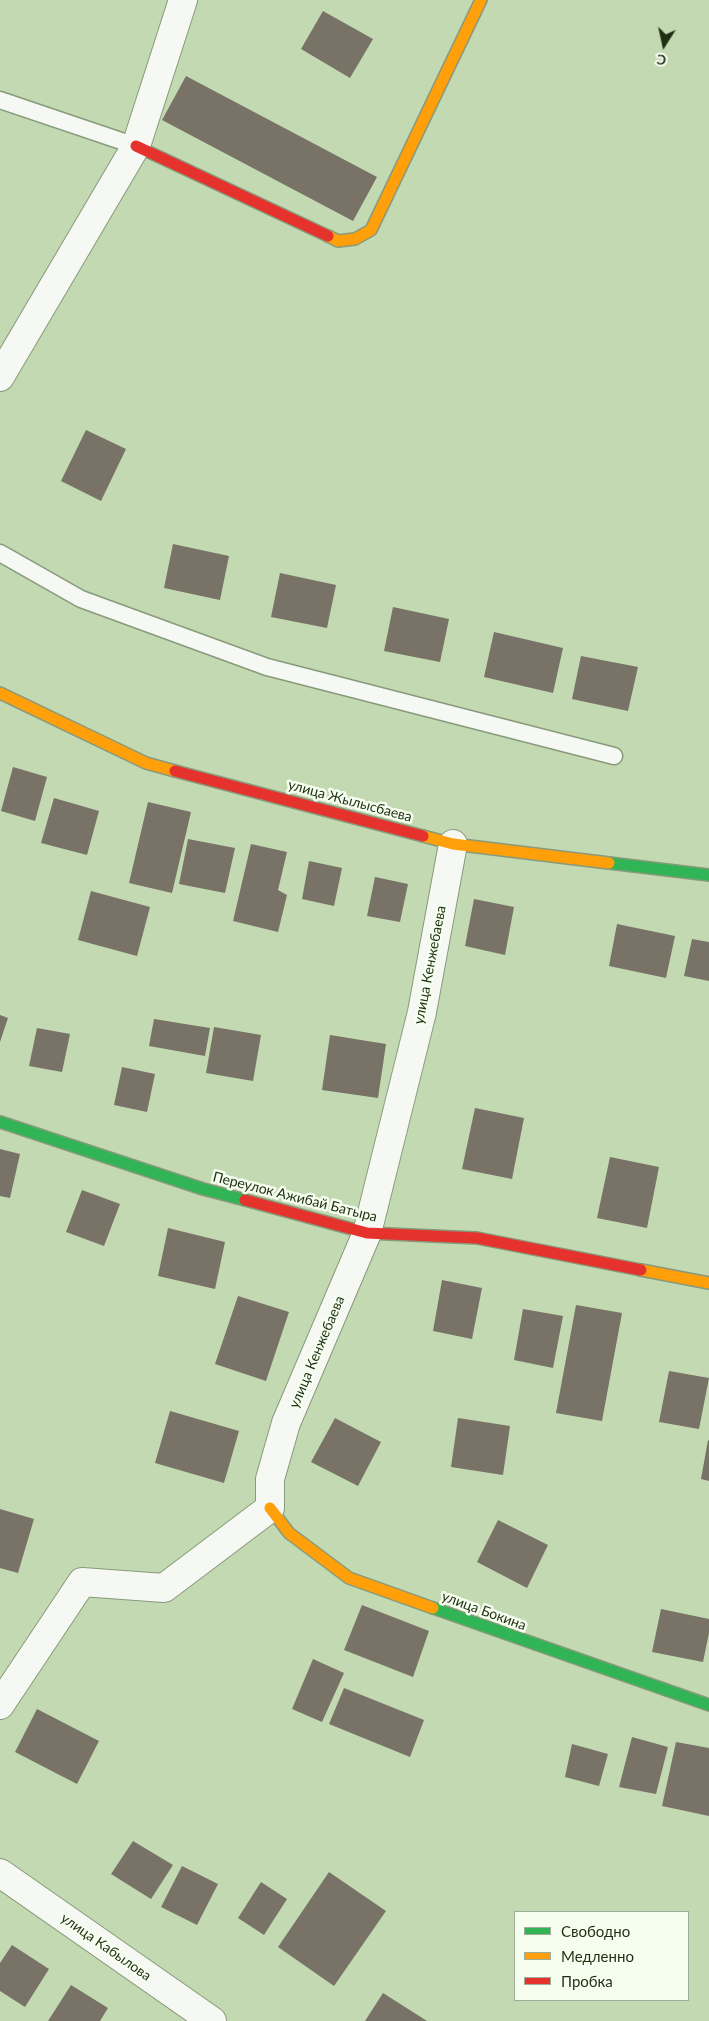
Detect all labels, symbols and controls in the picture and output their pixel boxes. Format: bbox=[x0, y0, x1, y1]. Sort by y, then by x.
north arrow bbox=[639, 20, 689, 70]
text: С bbox=[655, 51, 667, 69]
street label: улица Жылысбаева bbox=[286, 776, 414, 826]
street label: улица Кенжебаева bbox=[410, 904, 450, 1026]
street label: Переулок Ажибай Батыра bbox=[211, 1168, 379, 1226]
street label: улица Кенжебаева bbox=[286, 1293, 348, 1411]
street label: улица Бокина bbox=[440, 1588, 528, 1634]
street label: улица Кабылова bbox=[58, 1910, 154, 1984]
legend bbox=[514, 1911, 689, 2001]
text: Свободно bbox=[561, 1922, 630, 1940]
text: Медленно bbox=[561, 1947, 634, 1965]
text: Пробка bbox=[561, 1972, 613, 1990]

